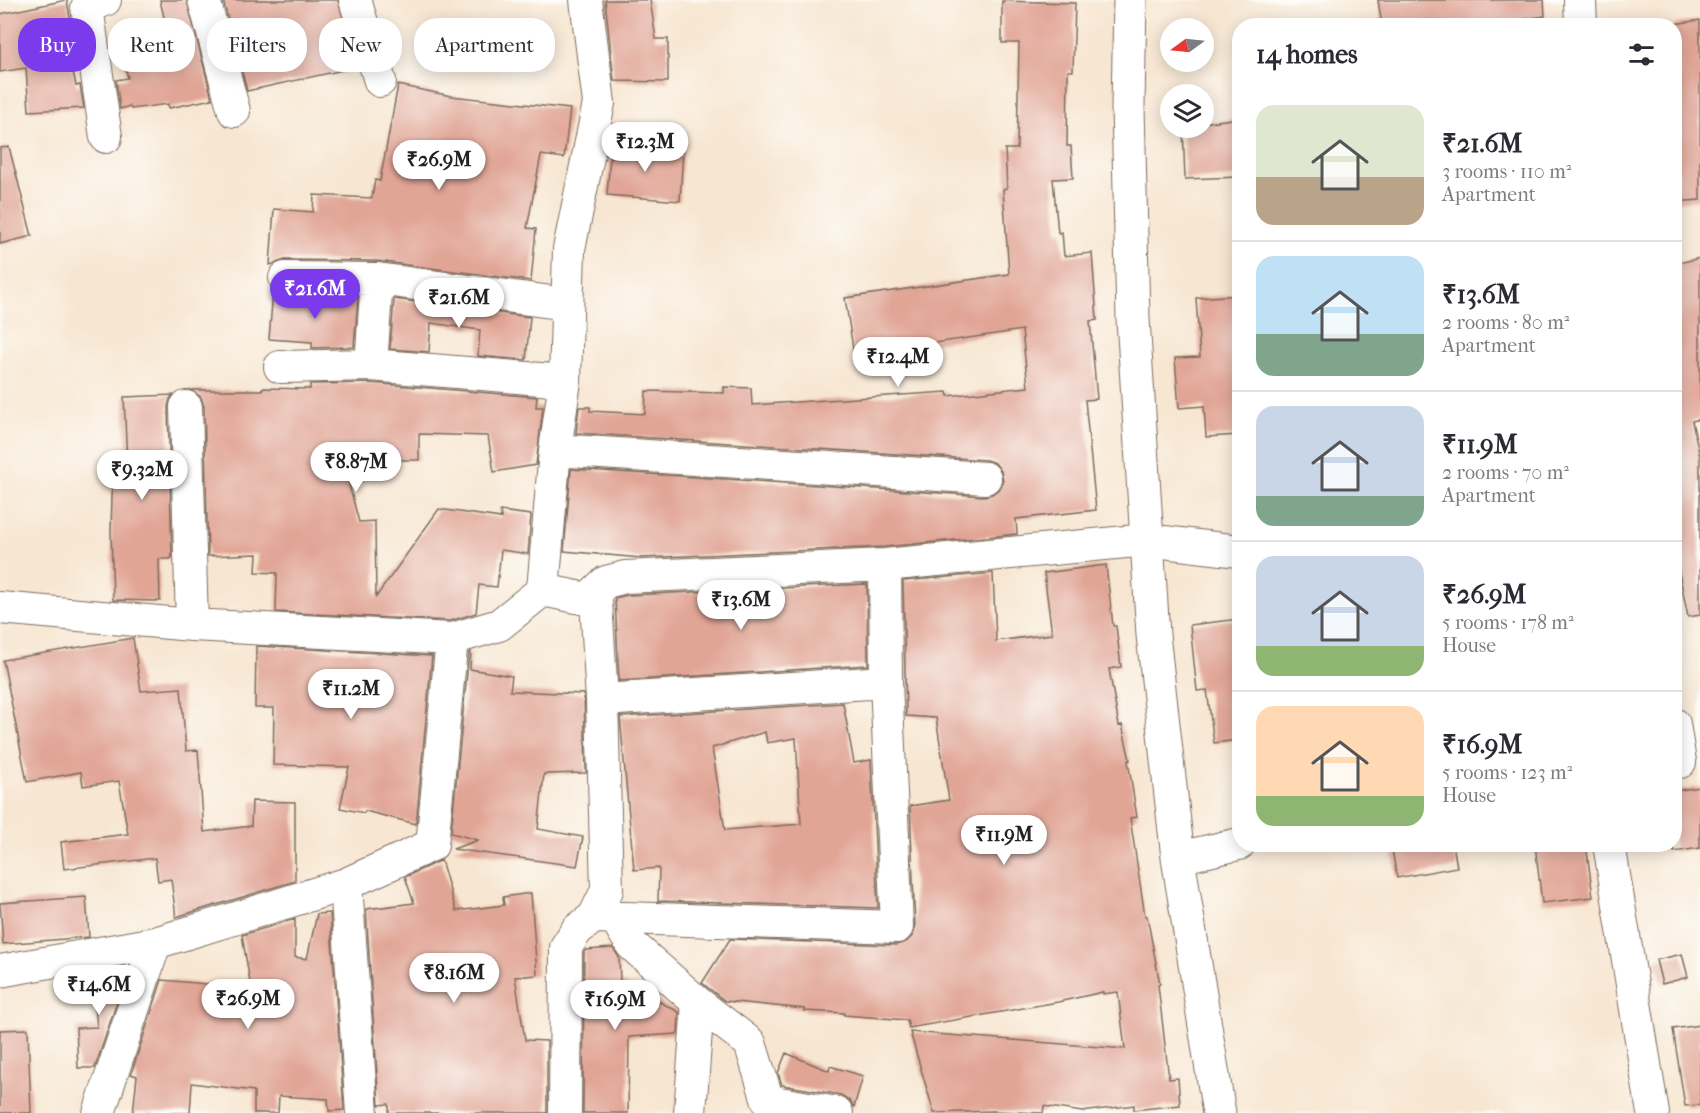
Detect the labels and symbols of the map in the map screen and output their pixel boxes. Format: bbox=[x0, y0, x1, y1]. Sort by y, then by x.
north arrow bbox=[1160, 18, 1214, 72]
pin: ₹12.3M bbox=[596, 122, 694, 173]
pin: ₹26.9M bbox=[390, 140, 488, 191]
pin: ₹21.6M bbox=[266, 269, 364, 320]
pin: ₹21.6M bbox=[410, 278, 508, 329]
pin: ₹12.4M bbox=[849, 337, 947, 388]
pin: ₹8.87M bbox=[307, 442, 405, 493]
pin: ₹9.32M bbox=[93, 450, 191, 501]
pin: ₹13.6M bbox=[692, 580, 790, 631]
pin: ₹11.2M bbox=[302, 669, 400, 720]
pin: ₹11.9M bbox=[955, 815, 1053, 866]
pin: ₹8.16M bbox=[405, 953, 503, 1004]
pin: ₹14.6M bbox=[50, 965, 148, 1016]
pin: ₹26.9M bbox=[199, 979, 297, 1030]
pin: ₹16.9M bbox=[566, 980, 664, 1031]

